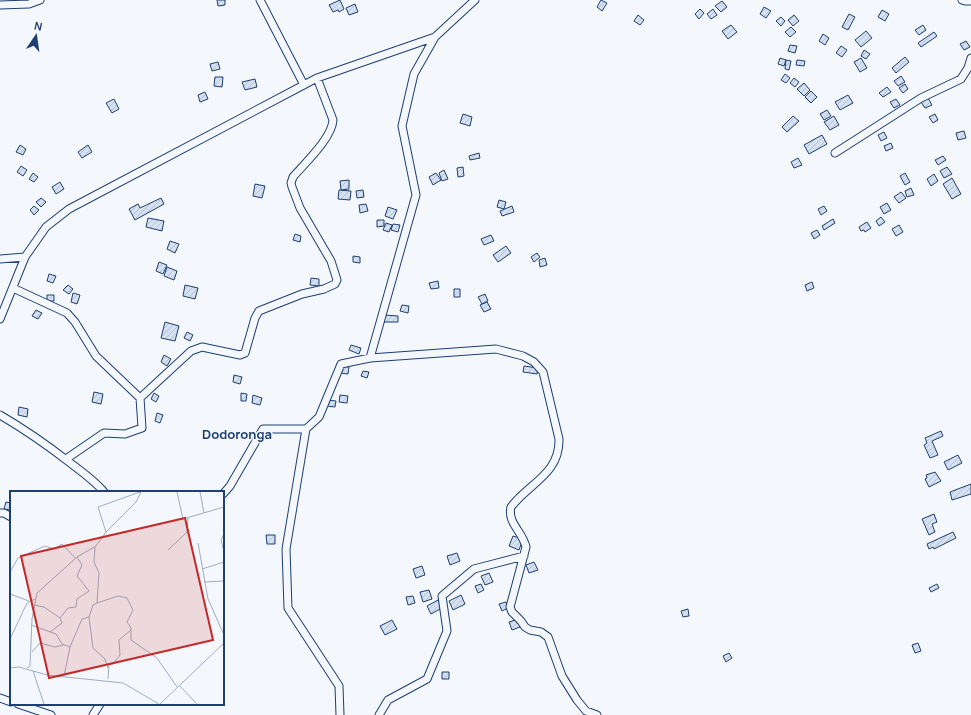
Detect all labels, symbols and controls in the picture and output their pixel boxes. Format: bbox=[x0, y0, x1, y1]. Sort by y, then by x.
north arrow bbox=[16, 16, 56, 56]
text: N bbox=[33, 18, 44, 34]
district label: Dodoronga bbox=[202, 425, 272, 443]
inset map bbox=[10, 491, 224, 705]

